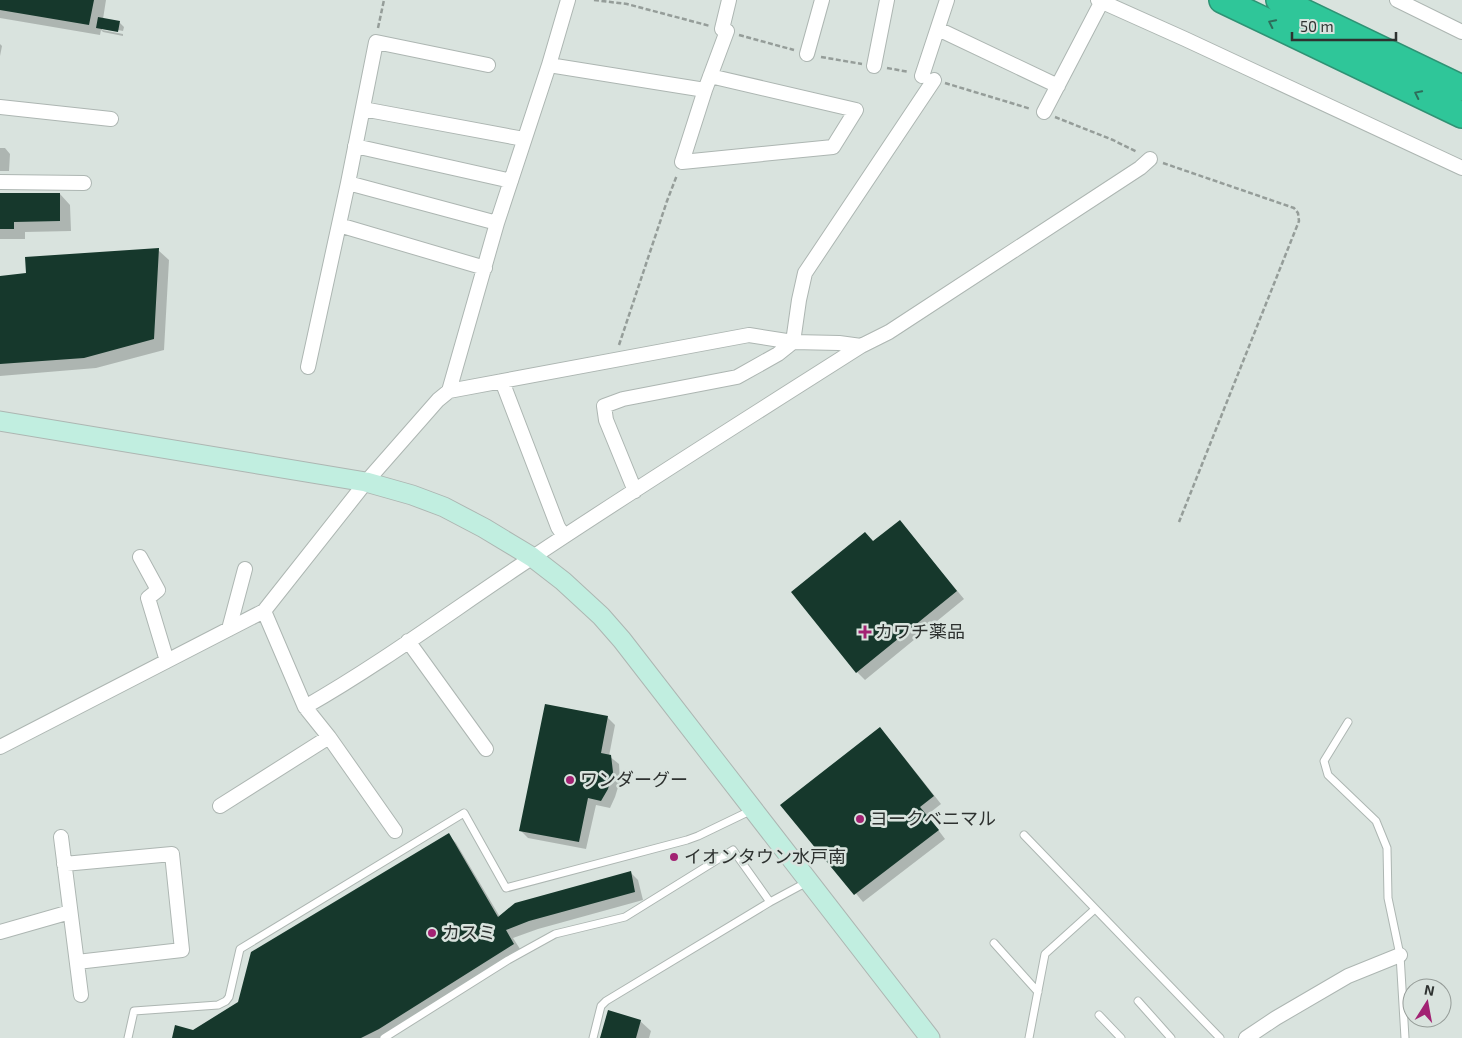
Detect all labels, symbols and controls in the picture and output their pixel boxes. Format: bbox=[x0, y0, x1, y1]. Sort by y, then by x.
scale bar bbox=[1292, 10, 1396, 42]
text: 50 m bbox=[1300, 17, 1334, 35]
one-way arrow bbox=[1268, 20, 1277, 30]
one-way arrow bbox=[1414, 90, 1423, 100]
place label: カワチ薬品 bbox=[875, 620, 965, 642]
marker: カワチ薬品 bbox=[859, 626, 871, 638]
place label: ワンダーグー bbox=[580, 768, 688, 790]
marker: ワンダーグー bbox=[564, 774, 576, 786]
place label: ヨークベニマル bbox=[870, 807, 996, 829]
marker: ヨークベニマル bbox=[854, 813, 866, 825]
place label: イオンタウン水戸南 bbox=[684, 845, 846, 867]
marker: イオンタウン水戸南 bbox=[668, 851, 680, 863]
place label: カスミ bbox=[442, 921, 496, 943]
marker: カスミ bbox=[426, 927, 438, 939]
north arrow bbox=[1402, 978, 1452, 1028]
text: N bbox=[1423, 980, 1436, 999]

